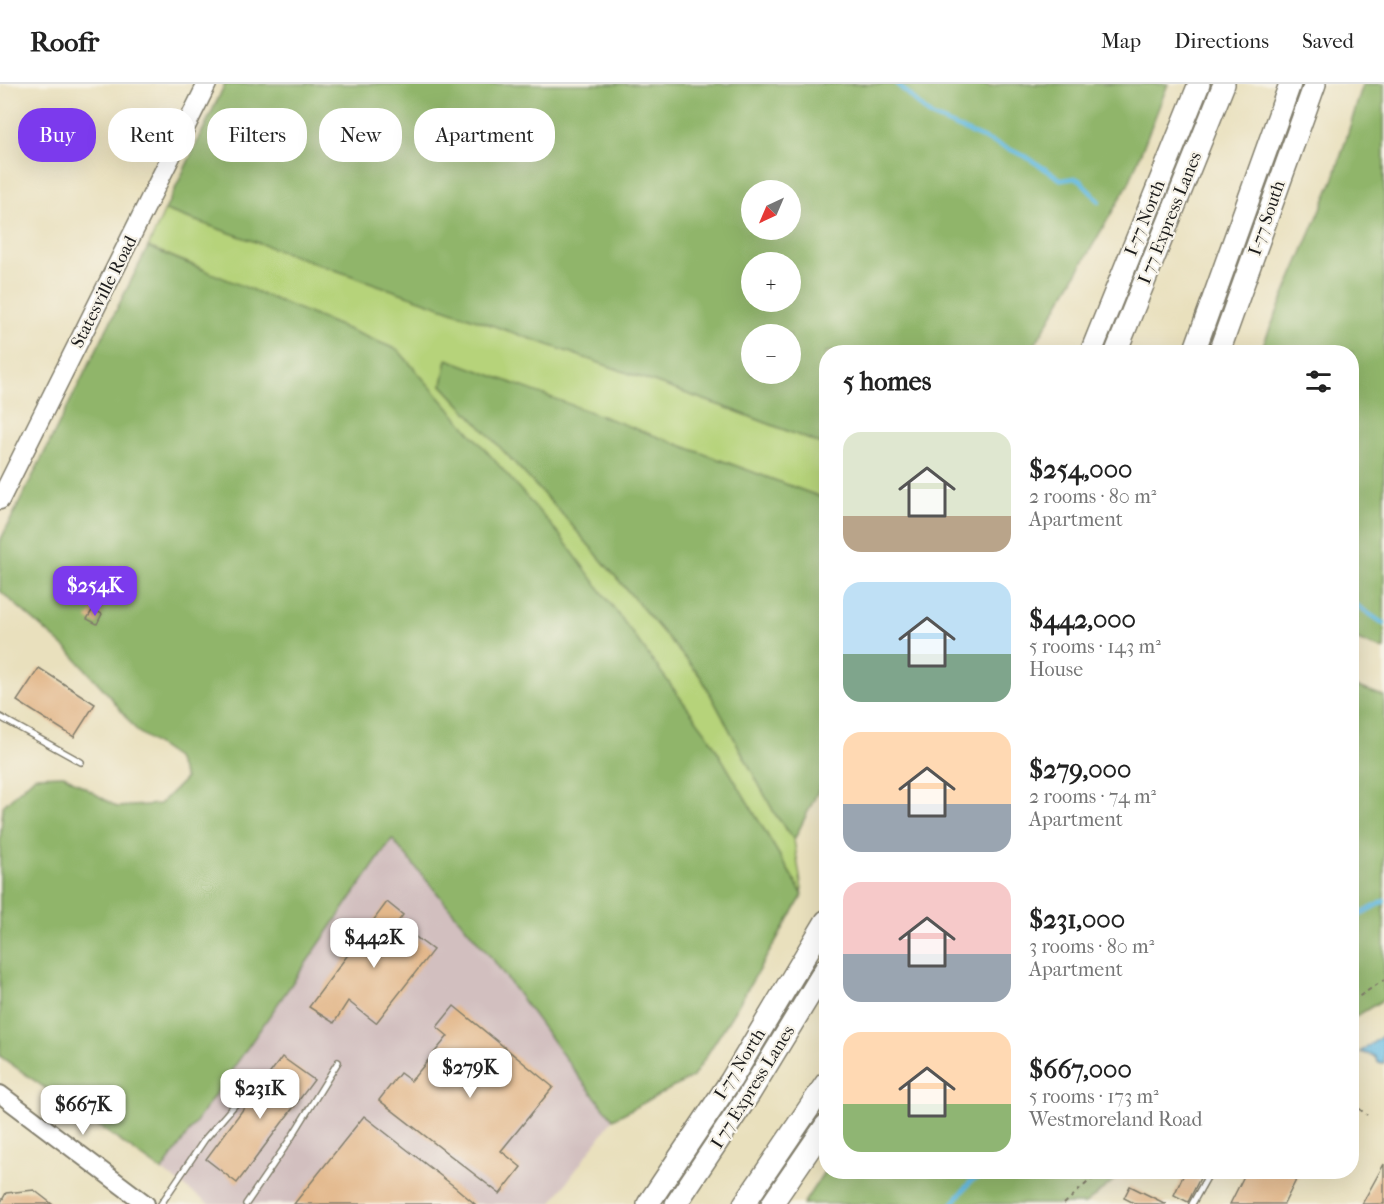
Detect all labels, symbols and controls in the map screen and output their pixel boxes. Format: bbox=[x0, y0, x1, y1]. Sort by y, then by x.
text: Roofr bbox=[30, 25, 99, 58]
text: Map bbox=[1101, 29, 1141, 53]
text: Directions bbox=[1174, 29, 1269, 53]
text: Saved bbox=[1302, 29, 1354, 53]
chip: Buy bbox=[18, 108, 96, 162]
chip: Rent bbox=[108, 108, 195, 162]
chip: Filters bbox=[207, 108, 307, 162]
chip: New bbox=[319, 108, 402, 162]
chip: Apartment bbox=[414, 108, 555, 162]
street label: I 77 Express Lanes bbox=[1134, 148, 1206, 287]
street label: I-77 North bbox=[1120, 177, 1170, 259]
street label: I-77 South bbox=[1244, 178, 1290, 258]
north arrow bbox=[741, 180, 801, 240]
map controls bbox=[741, 180, 801, 384]
street label: Statesville Road bbox=[67, 232, 141, 352]
button: + bbox=[741, 252, 801, 312]
button: − bbox=[741, 324, 801, 384]
icon: filters bbox=[1302, 365, 1335, 398]
text: 5 homes bbox=[843, 366, 931, 397]
text: $254,000 bbox=[1029, 454, 1132, 485]
icon: home bbox=[891, 456, 963, 528]
text: 2 rooms · 80 m² bbox=[1029, 485, 1156, 508]
text: Apartment bbox=[1029, 508, 1123, 531]
pin: $254K bbox=[53, 566, 137, 617]
text: $254K bbox=[67, 574, 123, 597]
text: $442,000 bbox=[1029, 604, 1136, 635]
icon: home bbox=[891, 606, 963, 678]
text: 5 rooms · 143 m² bbox=[1029, 635, 1161, 658]
text: House bbox=[1029, 658, 1083, 681]
text: $279,000 bbox=[1029, 754, 1131, 785]
icon: home bbox=[891, 756, 963, 828]
text: 2 rooms · 74 m² bbox=[1029, 785, 1156, 808]
text: Apartment bbox=[1029, 808, 1123, 831]
text: $231,000 bbox=[1029, 904, 1125, 935]
icon: home bbox=[891, 906, 963, 978]
pin: $442K bbox=[332, 918, 416, 969]
text: $442K bbox=[344, 926, 404, 949]
text: 3 rooms · 80 m² bbox=[1029, 935, 1154, 958]
text: Apartment bbox=[1029, 958, 1123, 981]
street label: I 77 Express Lanes bbox=[707, 1021, 799, 1152]
street label: I-77 North bbox=[710, 1025, 770, 1103]
pin: $279K bbox=[428, 1048, 512, 1099]
text: $667,000 bbox=[1029, 1054, 1132, 1085]
text: $279K bbox=[442, 1056, 498, 1079]
icon: home bbox=[891, 1056, 963, 1128]
pin: $231K bbox=[218, 1069, 302, 1120]
text: $231K bbox=[234, 1077, 286, 1100]
pin: $667K bbox=[41, 1085, 125, 1136]
text: 5 rooms · 173 m² bbox=[1029, 1085, 1159, 1108]
text: $667K bbox=[55, 1093, 111, 1116]
text: Westmoreland Road bbox=[1029, 1108, 1202, 1131]

